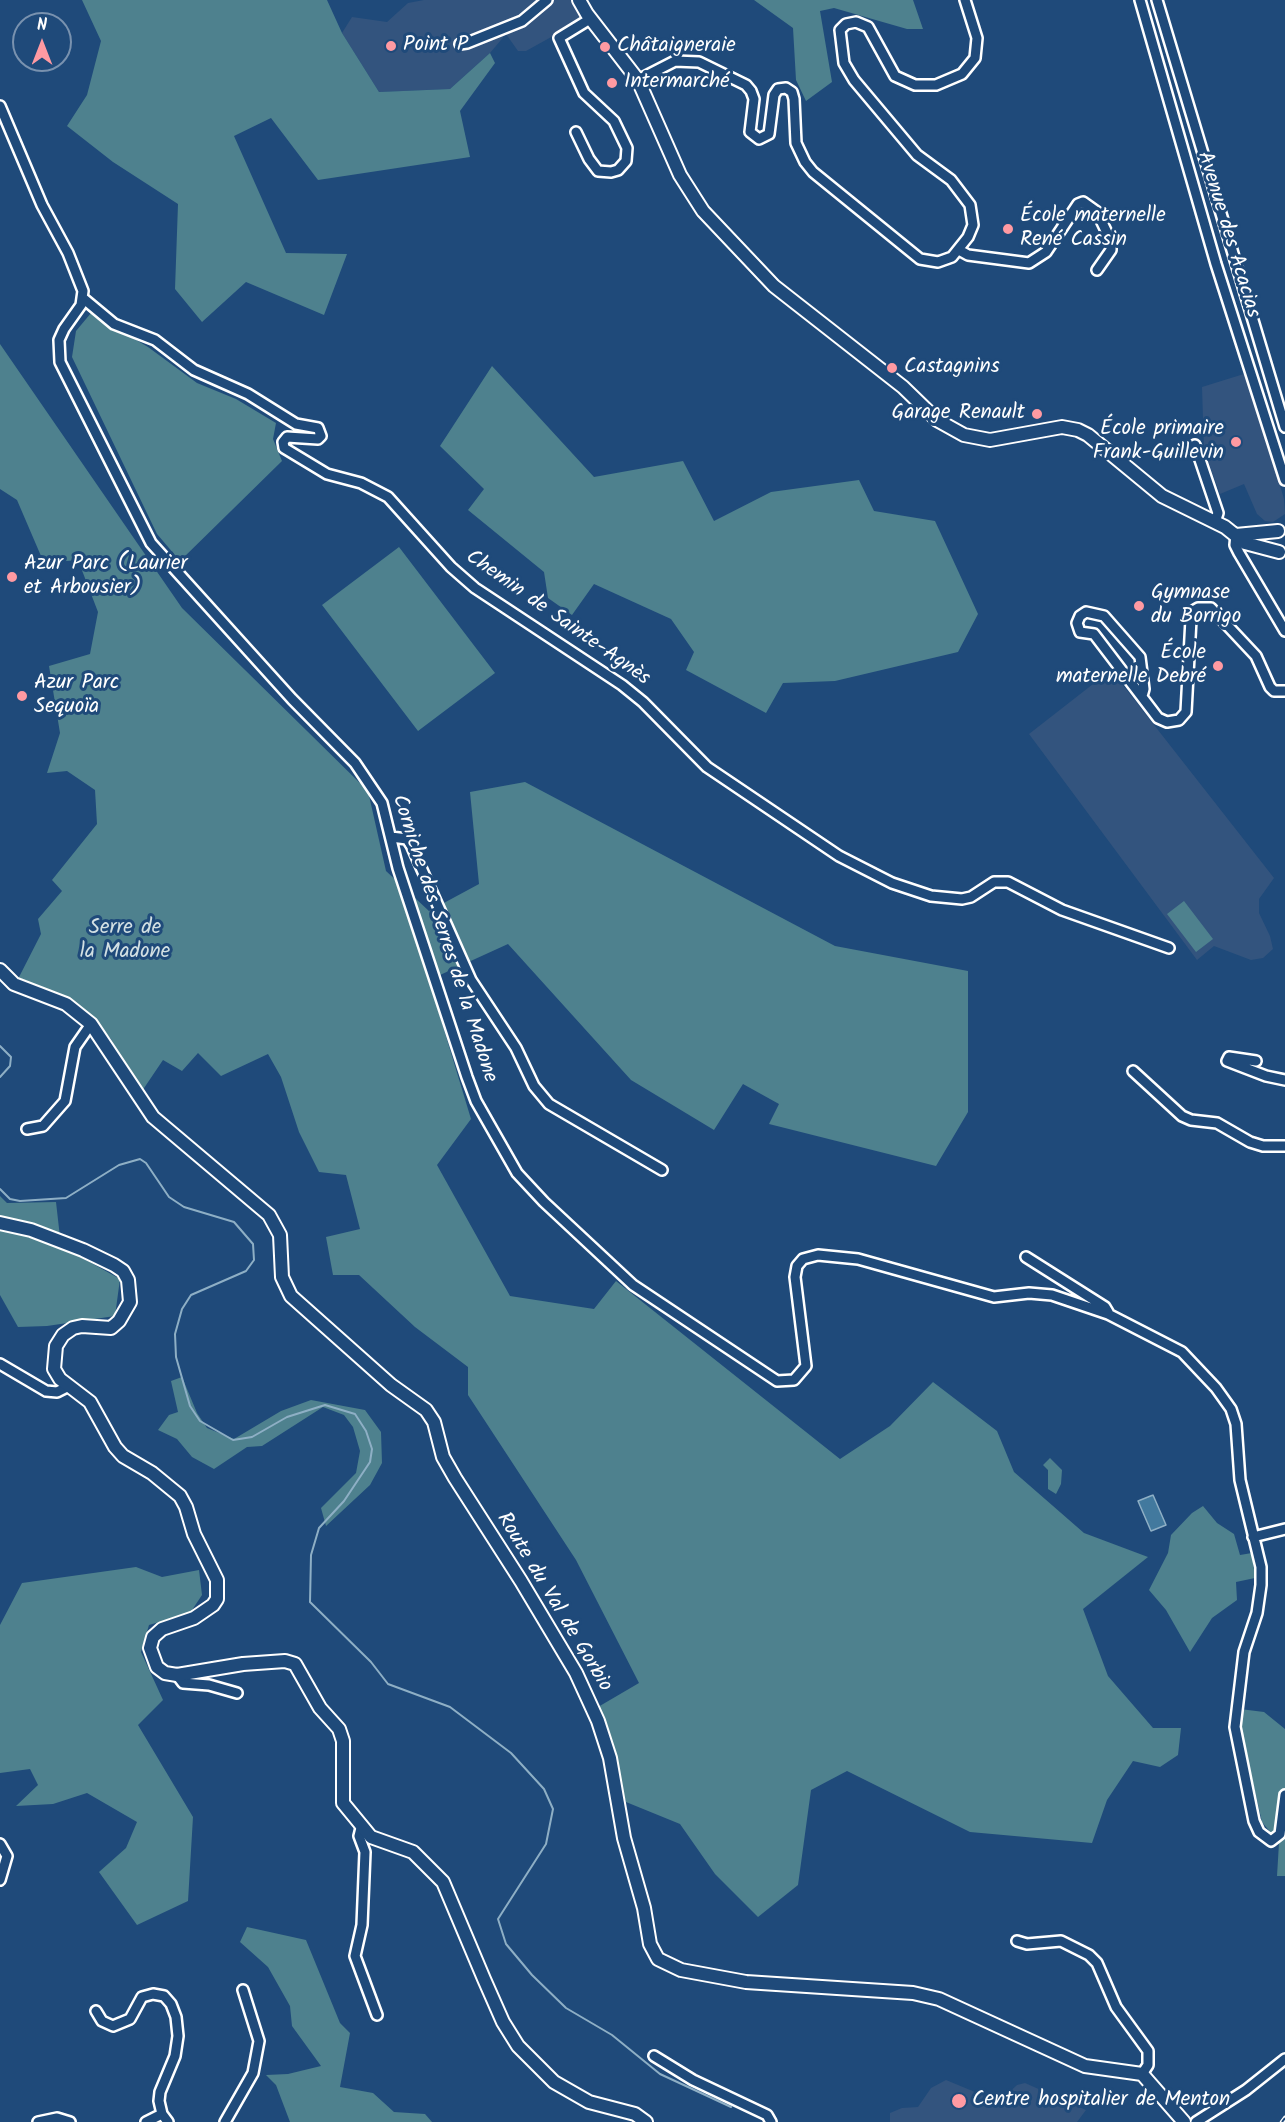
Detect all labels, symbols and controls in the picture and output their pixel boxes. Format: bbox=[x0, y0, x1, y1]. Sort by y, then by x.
north arrow bbox=[12, 12, 72, 72]
text: N bbox=[37, 13, 47, 38]
place label: Point P bbox=[403, 33, 468, 59]
place label: Châtaigneraie bbox=[617, 34, 736, 60]
marker: Point P bbox=[384, 39, 398, 53]
marker: Châtaigneraie bbox=[598, 40, 612, 54]
place label: Intermarché bbox=[624, 70, 730, 96]
marker: Intermarché bbox=[605, 76, 619, 90]
street label: Avenue des Acacias bbox=[1190, 149, 1264, 321]
place label: École maternelle René Cassin bbox=[1020, 204, 1166, 254]
marker: École maternelle René Cassin bbox=[1001, 222, 1015, 236]
place label: Castagnins bbox=[904, 355, 1000, 381]
marker: Castagnins bbox=[885, 361, 899, 375]
place label: Garage Renault bbox=[892, 401, 1025, 427]
marker: Garage Renault bbox=[1030, 407, 1044, 421]
place label: École primaire Frank-Guillevin bbox=[1093, 417, 1224, 467]
marker: École primaire Frank-Guillevin bbox=[1229, 435, 1243, 449]
street label: Chemin de Sainte-Agnès bbox=[460, 546, 654, 692]
place label: Azur Parc (Laurier et Arbousier) bbox=[24, 552, 187, 602]
marker: Azur Parc (Laurier et Arbousier) bbox=[5, 570, 19, 584]
place label: Gymnase du Borrigo bbox=[1151, 581, 1241, 631]
marker: Gymnase du Borrigo bbox=[1132, 599, 1146, 613]
place label: École maternelle Debré bbox=[1056, 641, 1206, 691]
marker: École maternelle Debré bbox=[1211, 659, 1225, 673]
place label: Azur Parc Sequoïa bbox=[34, 671, 119, 721]
marker: Azur Parc Sequoïa bbox=[15, 689, 29, 703]
street label: Corniche des Serres de la Madone bbox=[384, 792, 502, 1086]
park label: Serre de la Madone bbox=[80, 916, 170, 966]
street label: Route du Val de Gorbio bbox=[489, 1509, 617, 1697]
place label: Centre hospitalier de Menton bbox=[972, 2088, 1230, 2114]
marker: Centre hospitalier de Menton bbox=[950, 2092, 968, 2110]

